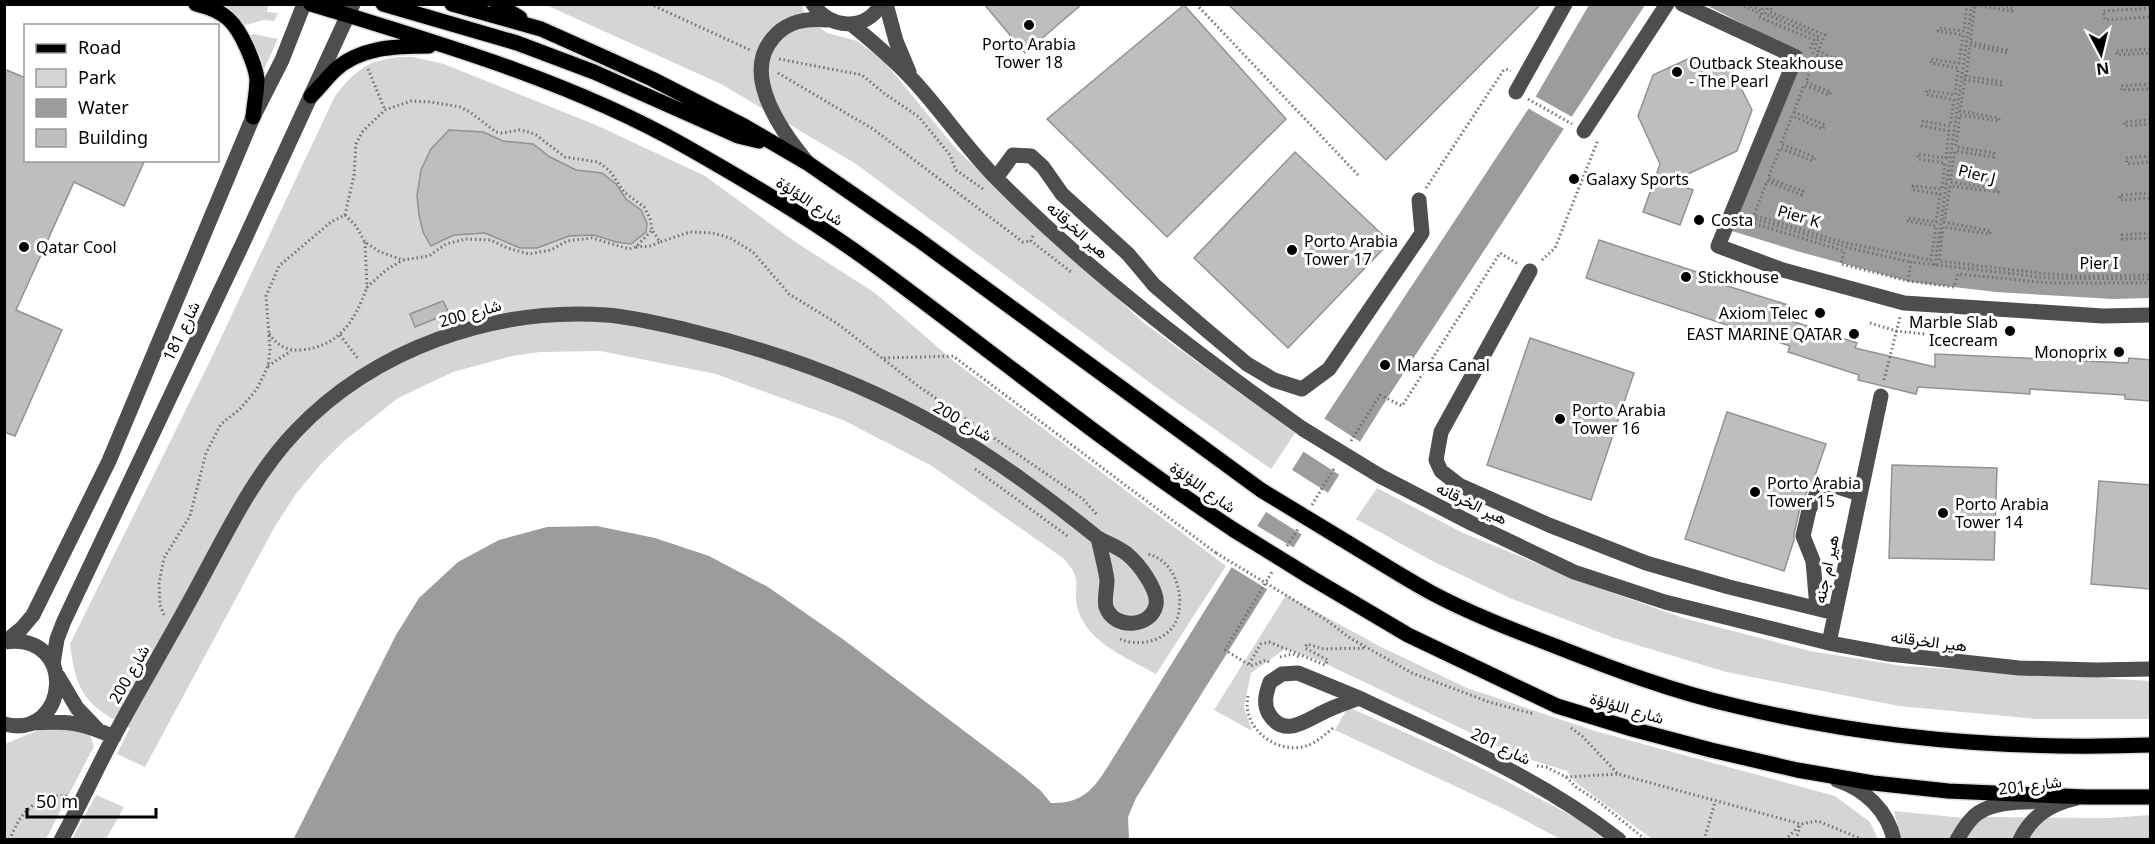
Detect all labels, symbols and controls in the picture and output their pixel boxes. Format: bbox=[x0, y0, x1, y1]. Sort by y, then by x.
marker: Porto Arabia Tower 18 bbox=[1022, 18, 1036, 32]
legend bbox=[24, 24, 219, 162]
north arrow bbox=[2071, 24, 2131, 84]
place label: Porto Arabia Tower 18 bbox=[982, 33, 1076, 73]
text: Road bbox=[78, 35, 121, 59]
place label: Outback Steakhouse - The Pearl bbox=[1689, 52, 1844, 92]
text: N bbox=[2095, 57, 2111, 81]
text: Park bbox=[78, 65, 116, 89]
marker: Outback Steakhouse - The Pearl bbox=[1670, 65, 1684, 79]
text: Water bbox=[78, 95, 129, 119]
text: Building bbox=[78, 125, 148, 149]
street label: Pier J bbox=[1956, 159, 1998, 189]
place label: Galaxy Sports bbox=[1586, 168, 1689, 190]
street label: شارع اللؤلؤة bbox=[772, 171, 848, 232]
marker: Galaxy Sports bbox=[1567, 172, 1581, 186]
street label: هير الخرقانه bbox=[1042, 196, 1114, 264]
street label: Pier K bbox=[1775, 199, 1823, 233]
place label: Costa bbox=[1711, 209, 1753, 231]
marker: Costa bbox=[1692, 213, 1706, 227]
place label: Porto Arabia Tower 17 bbox=[1304, 230, 1398, 270]
place label: Qatar Cool bbox=[36, 236, 117, 258]
marker: Qatar Cool bbox=[17, 240, 31, 254]
marker: Porto Arabia Tower 17 bbox=[1285, 243, 1299, 257]
street label: Pier I bbox=[2079, 252, 2119, 274]
place label: Stickhouse bbox=[1698, 266, 1779, 288]
marker: Stickhouse bbox=[1679, 270, 1693, 284]
street label: شارع 200 bbox=[436, 294, 504, 333]
street label: شارع 181 bbox=[157, 298, 206, 365]
place label: Axiom Telec bbox=[1719, 302, 1808, 324]
marker: Axiom Telec bbox=[1813, 306, 1827, 320]
place label: Marble Slab Icecream bbox=[1909, 311, 1998, 351]
place label: EAST MARINE QATAR bbox=[1686, 323, 1842, 345]
marker: Marble Slab Icecream bbox=[2003, 324, 2017, 338]
marker: EAST MARINE QATAR bbox=[1847, 327, 1861, 341]
place label: Monoprix bbox=[2034, 341, 2108, 363]
marker: Monoprix bbox=[2112, 345, 2126, 359]
place label: Marsa Canal bbox=[1397, 354, 1490, 376]
marker: Marsa Canal bbox=[1378, 358, 1392, 372]
street label: شارع 200 bbox=[929, 396, 996, 447]
place label: Porto Arabia Tower 16 bbox=[1572, 399, 1666, 439]
marker: Porto Arabia Tower 16 bbox=[1553, 412, 1567, 426]
street label: شارع اللؤلؤة bbox=[1165, 456, 1240, 519]
place label: Porto Arabia Tower 15 bbox=[1767, 472, 1861, 512]
street label: هير الخرقانه bbox=[1433, 476, 1511, 530]
marker: Porto Arabia Tower 15 bbox=[1748, 485, 1762, 499]
place label: Porto Arabia Tower 14 bbox=[1955, 493, 2049, 533]
marker: Porto Arabia Tower 14 bbox=[1936, 506, 1950, 520]
street label: هير ام جنه bbox=[1808, 533, 1844, 605]
street label: هير الخرقانه bbox=[1890, 625, 1968, 657]
street label: شارع 200 bbox=[104, 641, 155, 708]
street label: شارع اللؤلؤة bbox=[1587, 687, 1667, 730]
street label: شارع 201 bbox=[1467, 722, 1534, 771]
street label: شارع 201 bbox=[1997, 770, 2063, 801]
scale bar bbox=[27, 781, 156, 819]
text: 50 m bbox=[36, 789, 78, 813]

